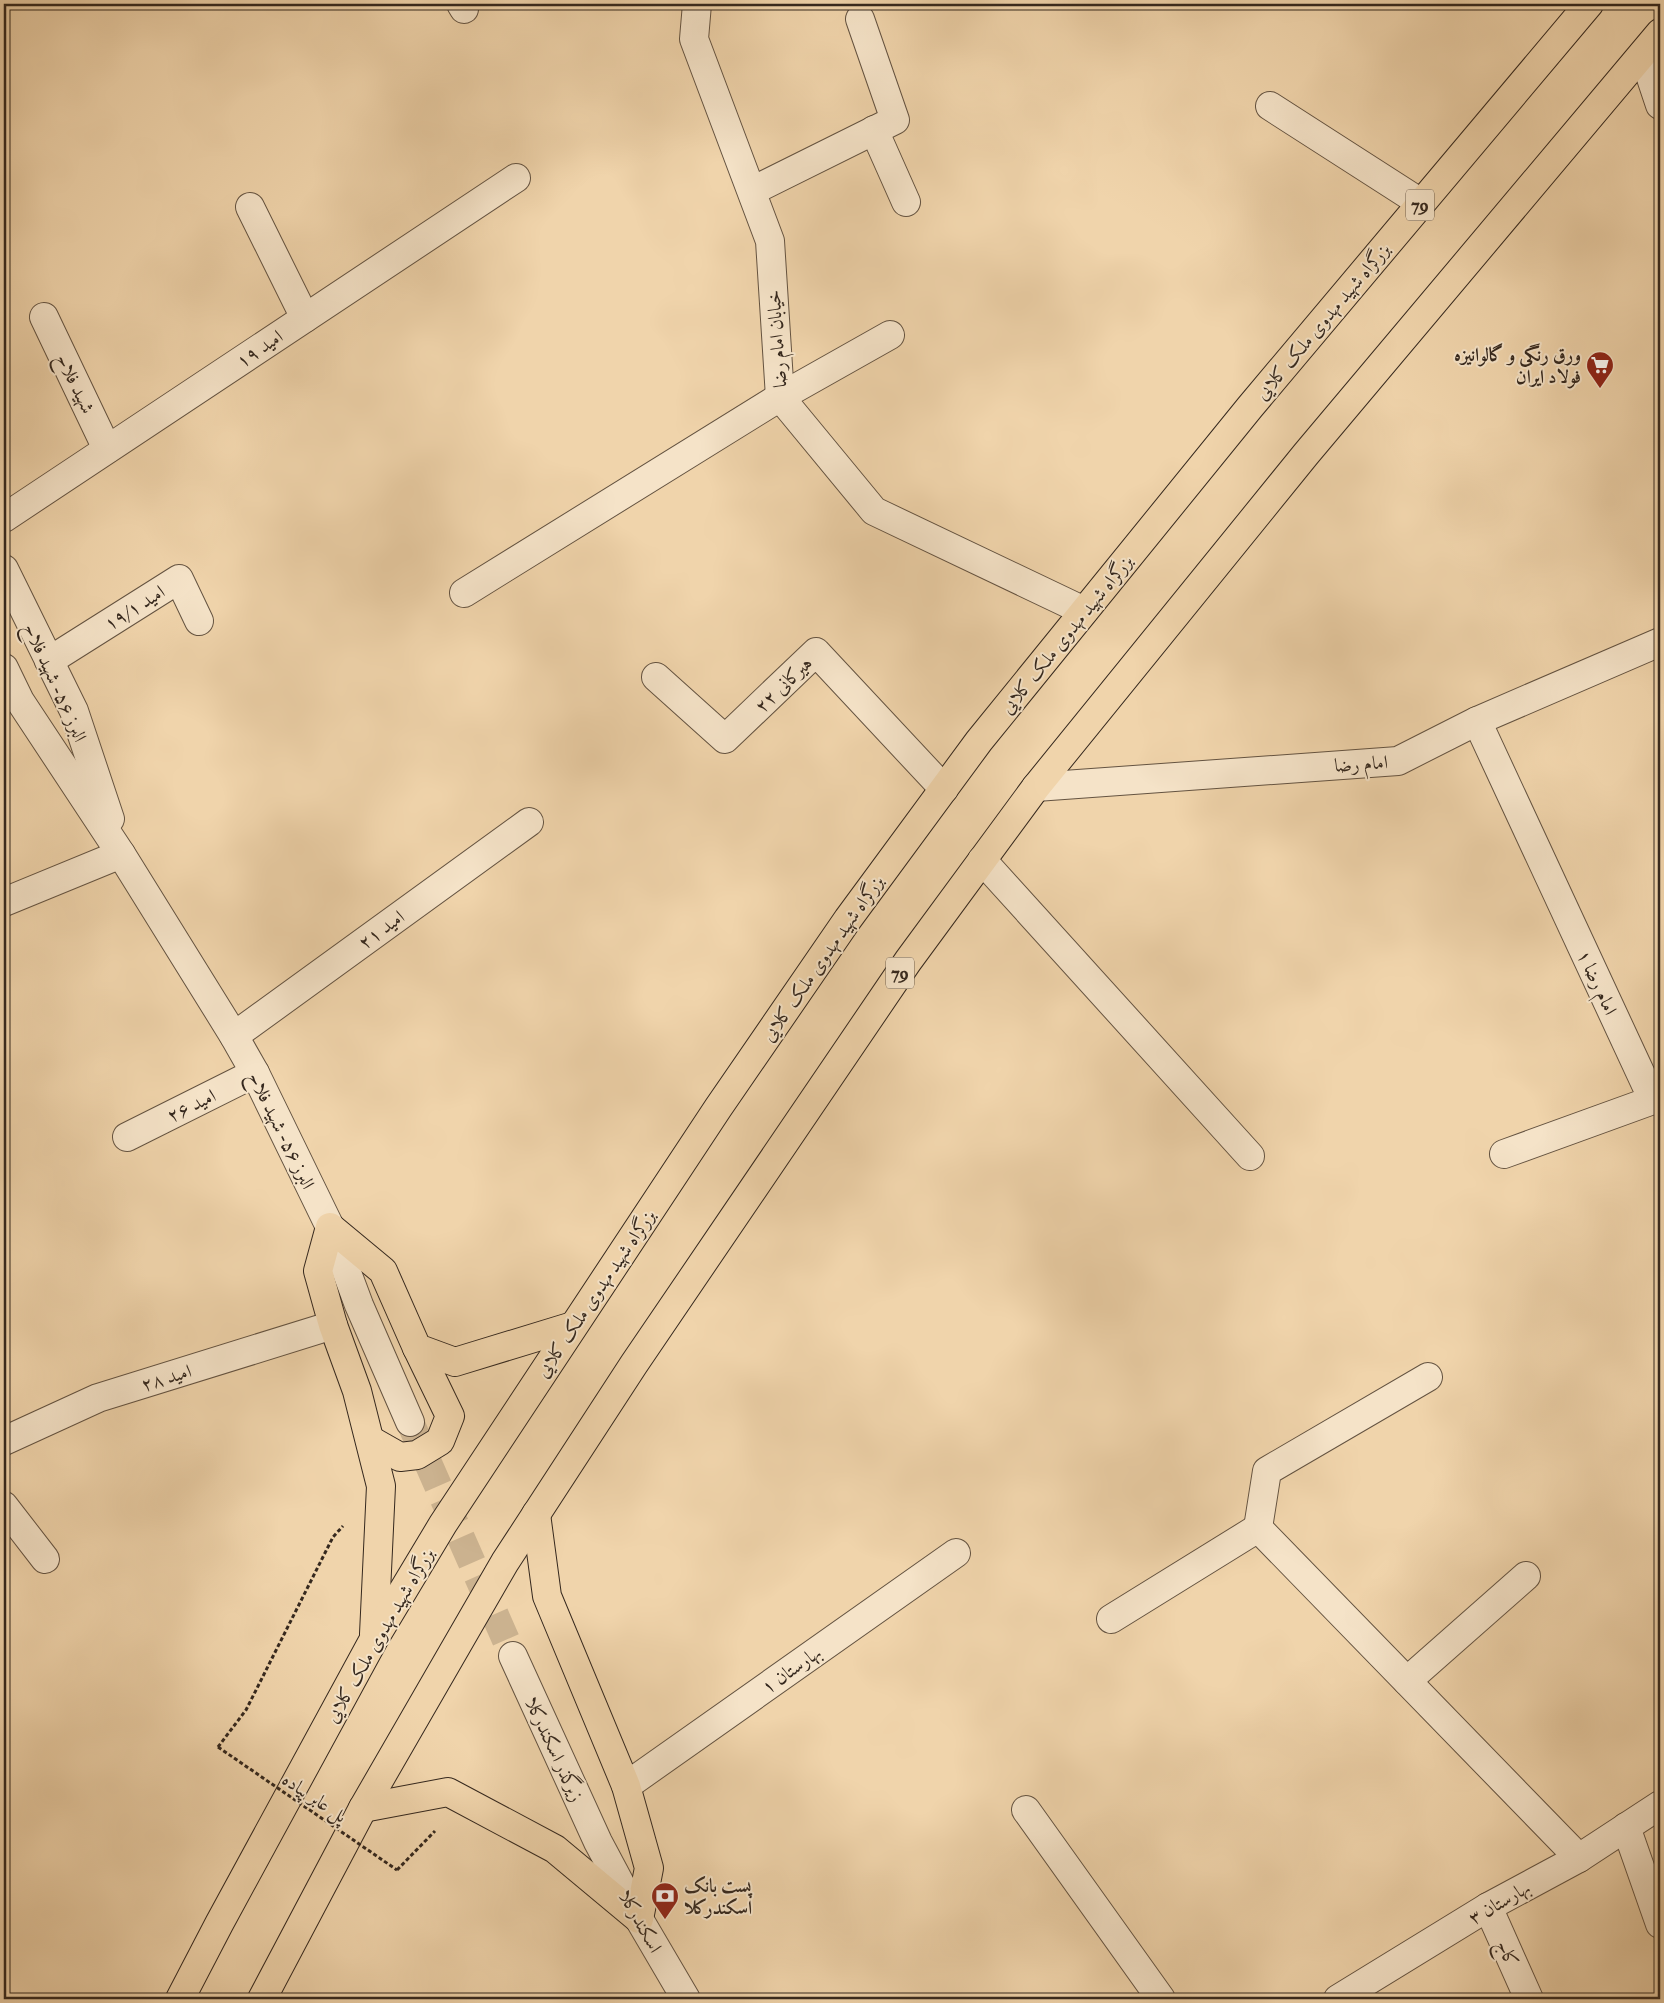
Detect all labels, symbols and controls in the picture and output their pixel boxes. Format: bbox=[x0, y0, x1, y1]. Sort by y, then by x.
road number: 79 bbox=[1406, 190, 1434, 220]
street label: بزرگراه شهید مهدوی ملک کلایی bbox=[1249, 237, 1397, 406]
street label: خیابان امام رضا bbox=[762, 289, 796, 389]
street label: امید ۱۹ bbox=[232, 325, 288, 373]
place label: ورق رنگی و گالوانیزه فولاد ایران bbox=[1454, 343, 1581, 389]
street label: شهید فلاح bbox=[46, 349, 100, 420]
supermarket icon: ورق رنگی و گالوانیزه فولاد ایران bbox=[1585, 350, 1615, 389]
street label: بزرگراه شهید مهدوی ملک کلایی bbox=[994, 549, 1140, 720]
street label: امید ۱۹/۱ bbox=[100, 580, 169, 636]
street label: البرز ۵۶- شهید فلاح bbox=[14, 619, 92, 748]
street label: هیرکانی ۲۲ bbox=[750, 651, 818, 718]
street label: امام رضا bbox=[1333, 750, 1389, 782]
street label: بزرگراه شهید مهدوی ملک کلایی bbox=[755, 870, 891, 1047]
street label: امید ۲۱ bbox=[354, 905, 409, 955]
street label: امام رضا ۱ bbox=[1568, 946, 1623, 1020]
road number: 79 bbox=[886, 958, 914, 988]
street label: البرز ۵۶- شهید فلاح bbox=[238, 1068, 320, 1195]
street label: امید ۲۶ bbox=[163, 1084, 220, 1128]
street label: بزرگراه شهید مهدوی ملک کلایی bbox=[530, 1204, 662, 1383]
street label: امید ۲۸ bbox=[138, 1359, 194, 1397]
street label: بزرگراه شهید مهدوی ملک کلایی bbox=[319, 1543, 441, 1728]
street label: بهارستان ۱ bbox=[757, 1641, 826, 1699]
street label: زیرگذر اسکندرکلا bbox=[519, 1692, 591, 1806]
street label: پل عابر پیاده bbox=[277, 1767, 353, 1830]
place label: پست بانک اسکندرکلا bbox=[684, 1874, 753, 1920]
street label: بهارستان ۳ bbox=[1464, 1876, 1535, 1930]
bank icon: پست بانک اسکندرکلا bbox=[650, 1881, 680, 1920]
street label: اسکندرکلا bbox=[613, 1886, 667, 1957]
street label: کاج bbox=[1486, 1936, 1524, 1973]

